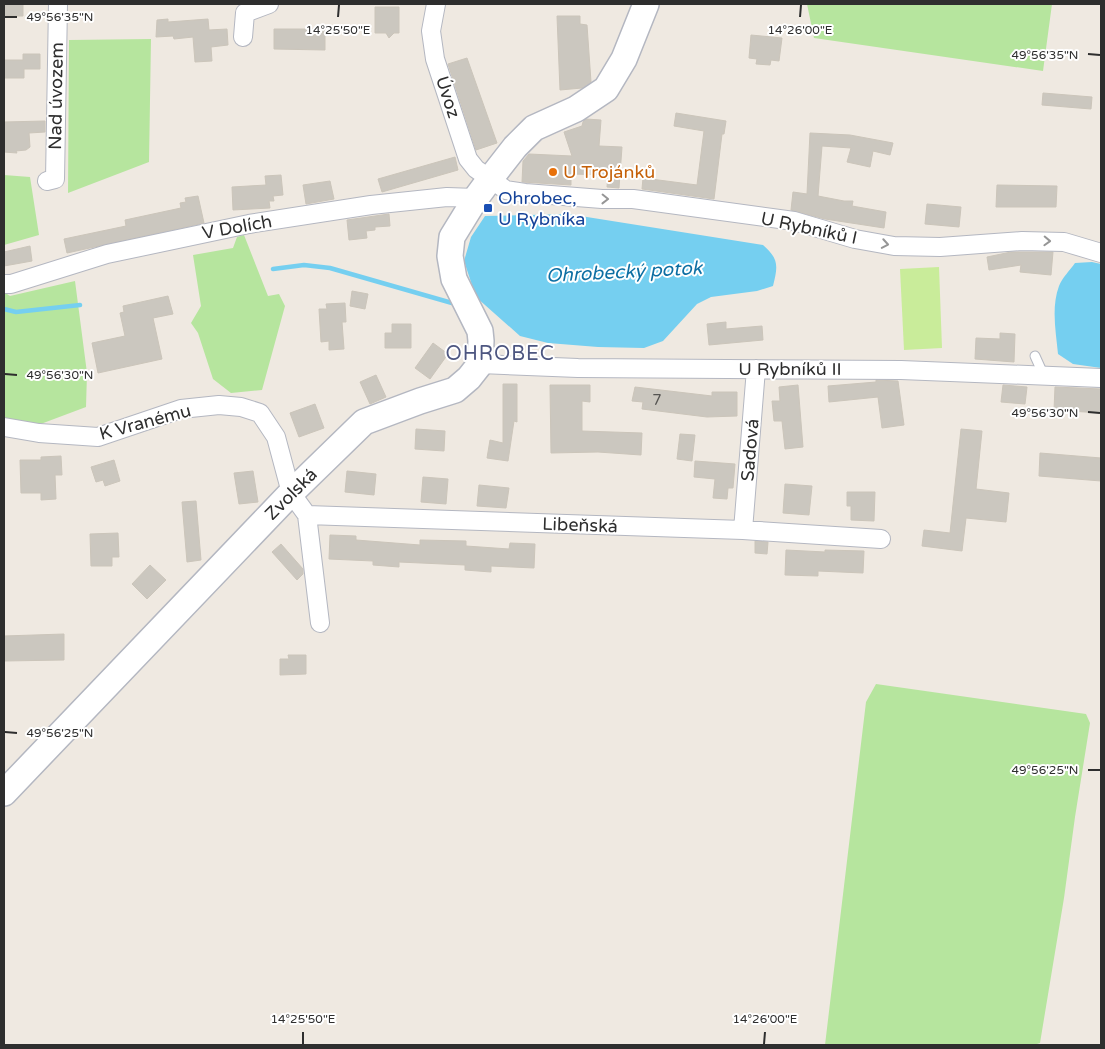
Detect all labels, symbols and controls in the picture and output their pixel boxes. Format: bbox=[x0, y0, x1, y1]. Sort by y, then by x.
text: 49°56'35"N bbox=[27, 10, 94, 24]
text: 14°25'50"E bbox=[305, 23, 371, 37]
text: 14°26'00"E bbox=[767, 23, 833, 37]
street label: Nad úvozem bbox=[44, 42, 68, 150]
text: 49°56'35"N bbox=[1012, 48, 1079, 62]
street label: Úvoz bbox=[431, 73, 465, 121]
place label: U Trojánků bbox=[563, 161, 655, 183]
marker: U Trojánků bbox=[547, 166, 559, 178]
place label: Ohrobec, U Rybníka bbox=[498, 187, 585, 230]
one-way arrow bbox=[601, 194, 609, 204]
marker: Ohrobec, U Rybníka bbox=[482, 202, 494, 214]
street label: U Rybníků I bbox=[759, 207, 859, 249]
street label: V Dolích bbox=[200, 210, 274, 244]
one-way arrow bbox=[1043, 236, 1051, 247]
one-way arrow bbox=[881, 239, 889, 249]
water label: Ohrobecký potok bbox=[545, 257, 704, 287]
district label: OHROBEC bbox=[445, 342, 555, 366]
street label: U Rybníků II bbox=[738, 358, 842, 380]
text: 49°56'30"N bbox=[27, 368, 94, 382]
house number: 7 bbox=[652, 391, 662, 409]
street label: K Vranému bbox=[97, 399, 193, 445]
text: 49°56'30"N bbox=[1012, 406, 1079, 420]
street label: Sadová bbox=[736, 418, 764, 482]
street label: Zvolská bbox=[260, 463, 322, 525]
street label: Libeňská bbox=[542, 513, 618, 537]
text: 49°56'25"N bbox=[27, 726, 94, 740]
text: 49°56'25"N bbox=[1012, 763, 1079, 777]
text: 14°25'50"E bbox=[270, 1012, 336, 1026]
text: 14°26'00"E bbox=[732, 1012, 798, 1026]

